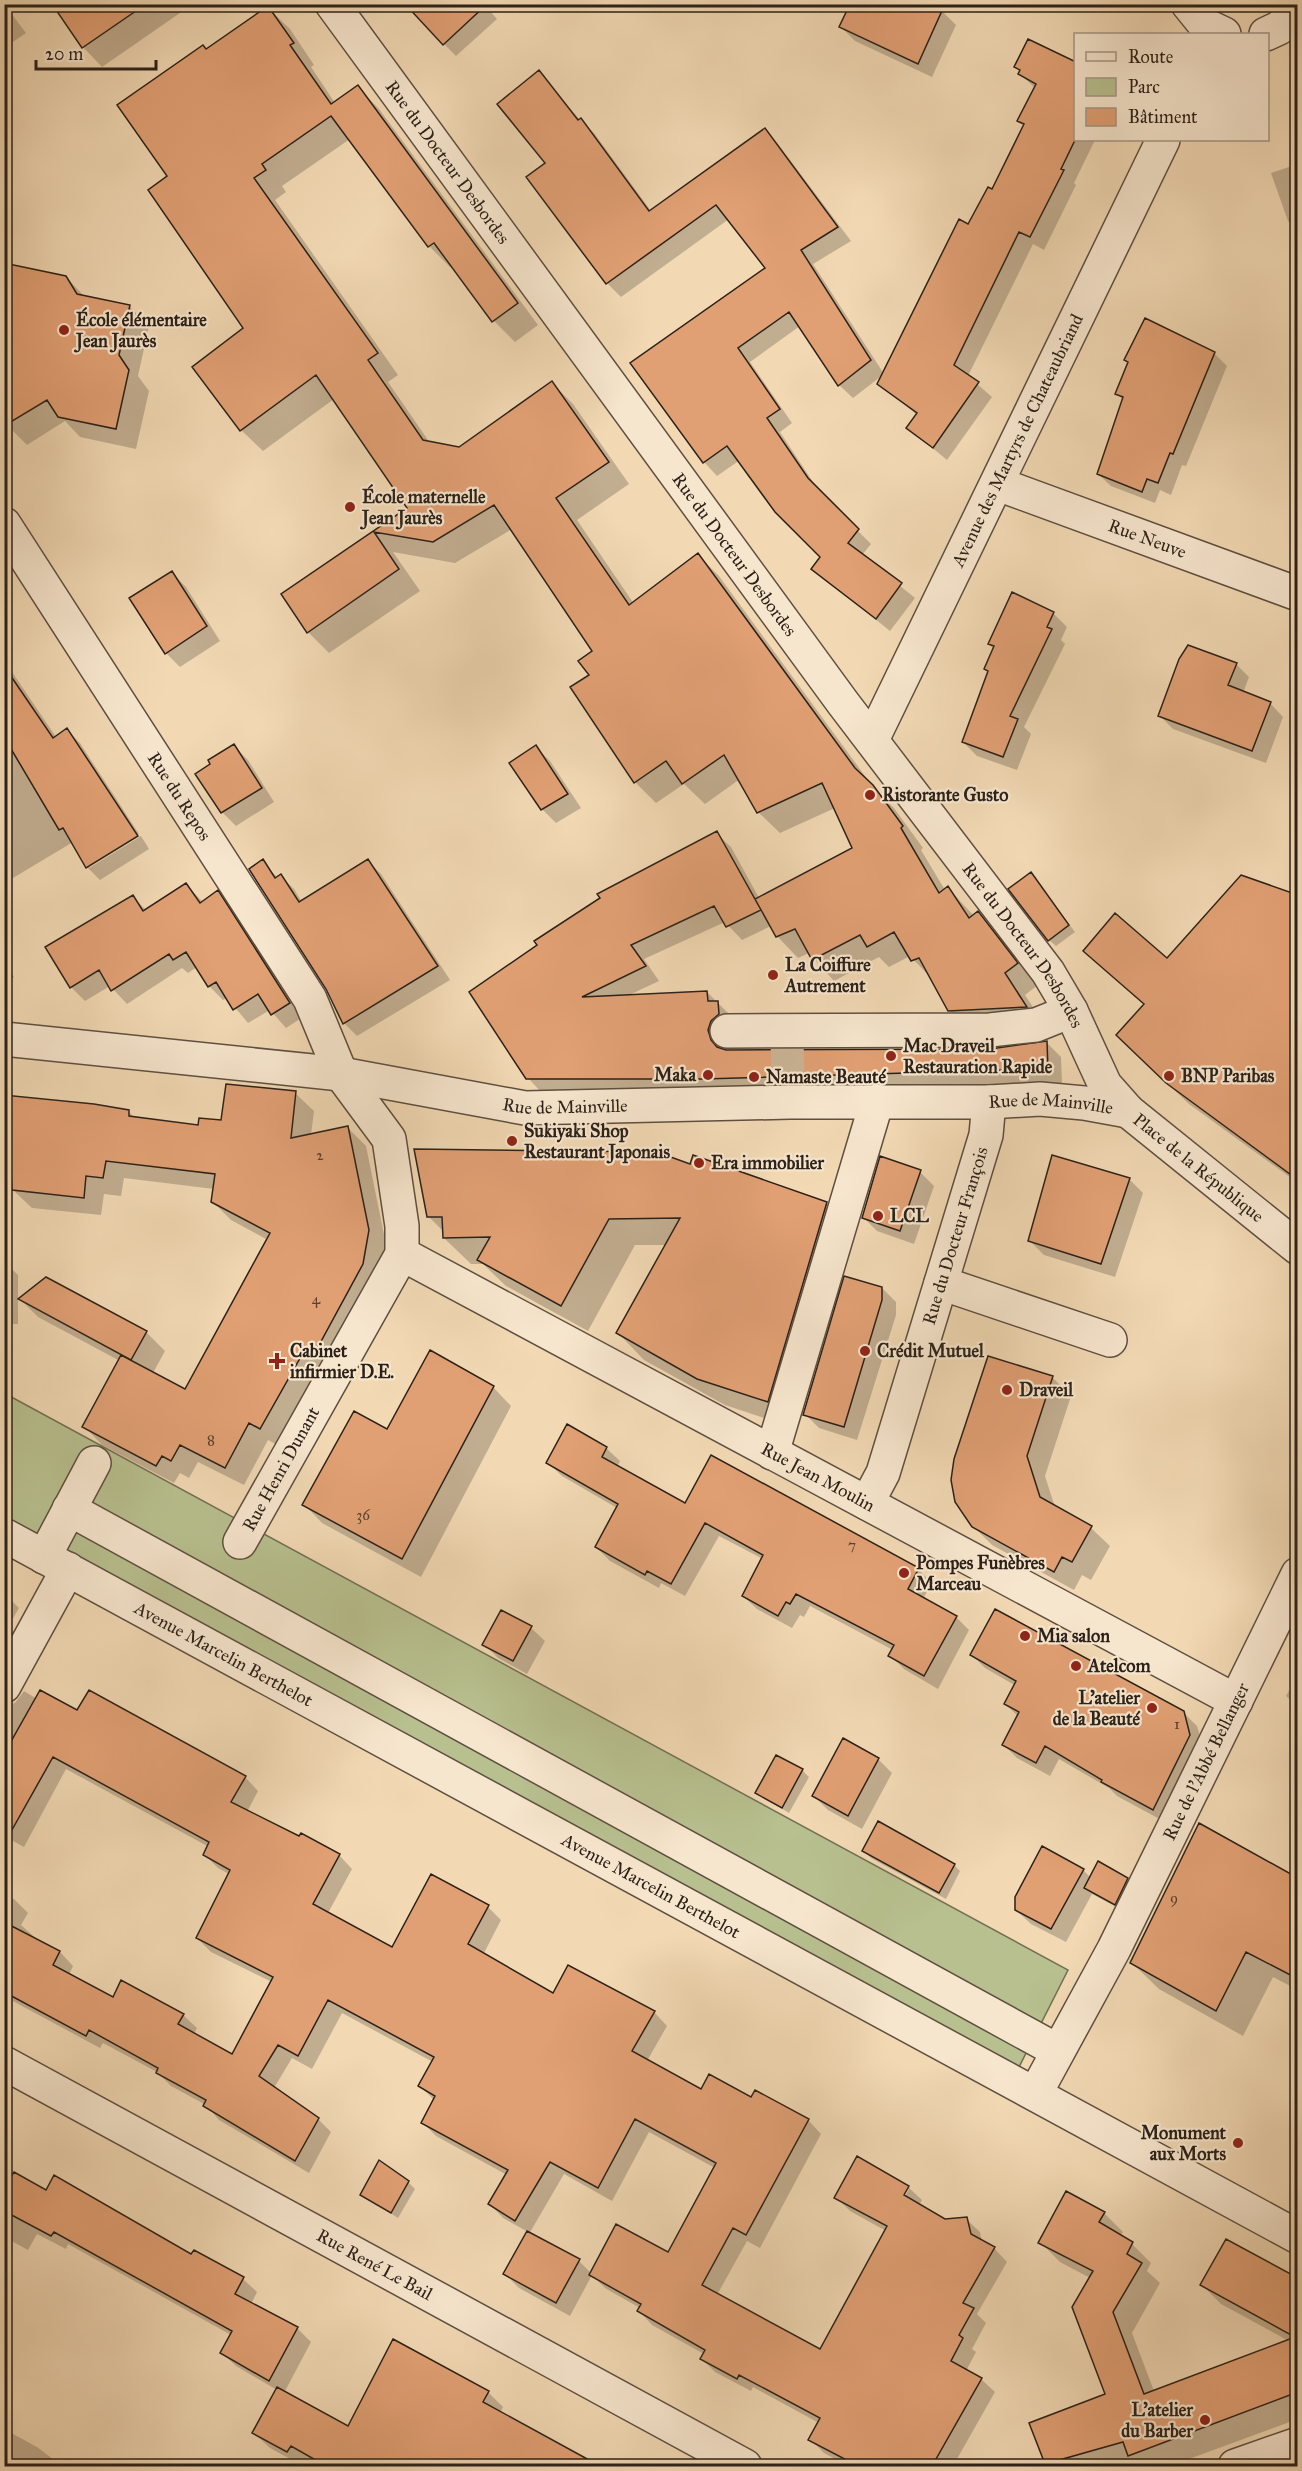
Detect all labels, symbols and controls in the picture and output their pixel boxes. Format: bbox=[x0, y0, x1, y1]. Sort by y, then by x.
scale bar bbox=[36, 33, 156, 71]
legend bbox=[1074, 33, 1269, 141]
text: 20 m bbox=[45, 43, 83, 65]
text: Route bbox=[1128, 46, 1173, 68]
street label: Rue du Docteur Desbordes bbox=[381, 76, 515, 248]
text: Parc bbox=[1128, 76, 1160, 98]
text: Bâtiment bbox=[1128, 106, 1198, 128]
place label: École élémentaire Jean Jaurès bbox=[74, 306, 207, 353]
street label: Avenue des Martyrs de Chateaubriand bbox=[946, 310, 1088, 571]
marker: École élémentaire Jean Jaurès bbox=[57, 323, 71, 337]
street label: Rue du Docteur Desbordes bbox=[667, 469, 802, 641]
place label: École maternelle Jean Jaurès bbox=[360, 483, 486, 530]
marker: École maternelle Jean Jaurès bbox=[343, 500, 357, 514]
street label: Rue Neuve bbox=[1105, 514, 1189, 563]
street label: Rue du Repos bbox=[143, 748, 216, 845]
place label: Ristorante Gusto bbox=[882, 784, 1008, 806]
marker: Ristorante Gusto bbox=[863, 788, 877, 802]
street label: Rue du Docteur Desbordes bbox=[958, 858, 1088, 1031]
place label: La Coiffure Autrement bbox=[784, 954, 871, 997]
marker: La Coiffure Autrement bbox=[766, 968, 780, 982]
place label: Mac Draveil Restauration Rapide bbox=[903, 1035, 1053, 1079]
marker: Mac Draveil Restauration Rapide bbox=[884, 1049, 898, 1063]
place label: Maka bbox=[654, 1064, 696, 1086]
place label: BNP Paribas bbox=[1181, 1065, 1275, 1087]
place label: Namaste Beauté bbox=[766, 1066, 886, 1088]
marker: Maka bbox=[701, 1068, 715, 1082]
marker: BNP Paribas bbox=[1162, 1069, 1176, 1083]
marker: Namaste Beauté bbox=[747, 1070, 761, 1084]
street label: Rue de Mainville bbox=[988, 1088, 1115, 1119]
street label: Rue de Mainville bbox=[501, 1093, 628, 1119]
street label: Place de la République bbox=[1129, 1109, 1268, 1227]
place label: Sukiyaki Shop Restaurant Japonais bbox=[524, 1120, 670, 1164]
marker: Sukiyaki Shop Restaurant Japonais bbox=[505, 1134, 519, 1148]
street label: Rue du Docteur François bbox=[918, 1144, 993, 1327]
house number: 2 bbox=[316, 1146, 324, 1164]
place label: Era immobilier bbox=[711, 1152, 825, 1174]
marker: Era immobilier bbox=[692, 1156, 706, 1170]
place label: LCL bbox=[890, 1205, 930, 1227]
marker: LCL bbox=[871, 1209, 885, 1223]
house number: 4 bbox=[312, 1290, 321, 1308]
place label: Cabinet infirmier D.E. bbox=[290, 1340, 394, 1383]
place label: Crédit Mutuel bbox=[877, 1340, 985, 1362]
marker: Crédit Mutuel bbox=[858, 1344, 872, 1358]
marker: Cabinet infirmier D.E. bbox=[268, 1352, 286, 1370]
place label: Draveil bbox=[1019, 1379, 1074, 1401]
marker: Draveil bbox=[1000, 1383, 1014, 1397]
street label: Rue Henri Dunant bbox=[238, 1402, 325, 1535]
house number: 8 bbox=[207, 1431, 215, 1449]
street label: Rue Jean Moulin bbox=[757, 1438, 879, 1517]
house number: 36 bbox=[356, 1506, 371, 1524]
house number: 7 bbox=[848, 1536, 856, 1554]
place label: Pompes Funèbres Marceau bbox=[916, 1552, 1045, 1595]
marker: Pompes Funèbres Marceau bbox=[897, 1566, 911, 1580]
street label: Avenue Marcelin Berthelot bbox=[130, 1596, 317, 1712]
place label: Mia salon bbox=[1037, 1625, 1110, 1647]
marker: Mia salon bbox=[1018, 1629, 1032, 1643]
place label: Atelcom bbox=[1087, 1655, 1151, 1677]
marker: Atelcom bbox=[1069, 1659, 1083, 1673]
street label: Rue de l'Abbé Bellanger bbox=[1158, 1679, 1254, 1844]
place label: L'atelier de la Beauté bbox=[1053, 1687, 1141, 1730]
marker: L'atelier de la Beauté bbox=[1145, 1701, 1159, 1715]
house number: 1 bbox=[1174, 1715, 1180, 1733]
street label: Avenue Marcelin Berthelot bbox=[557, 1828, 745, 1944]
house number: 9 bbox=[1170, 1889, 1178, 1907]
place label: Monument aux Morts bbox=[1141, 2122, 1227, 2165]
marker: Monument aux Morts bbox=[1231, 2136, 1245, 2150]
street label: Rue René Le Bail bbox=[313, 2224, 437, 2305]
place label: L'atelier du Barber bbox=[1121, 2399, 1194, 2442]
marker: L'atelier du Barber bbox=[1198, 2413, 1212, 2427]

